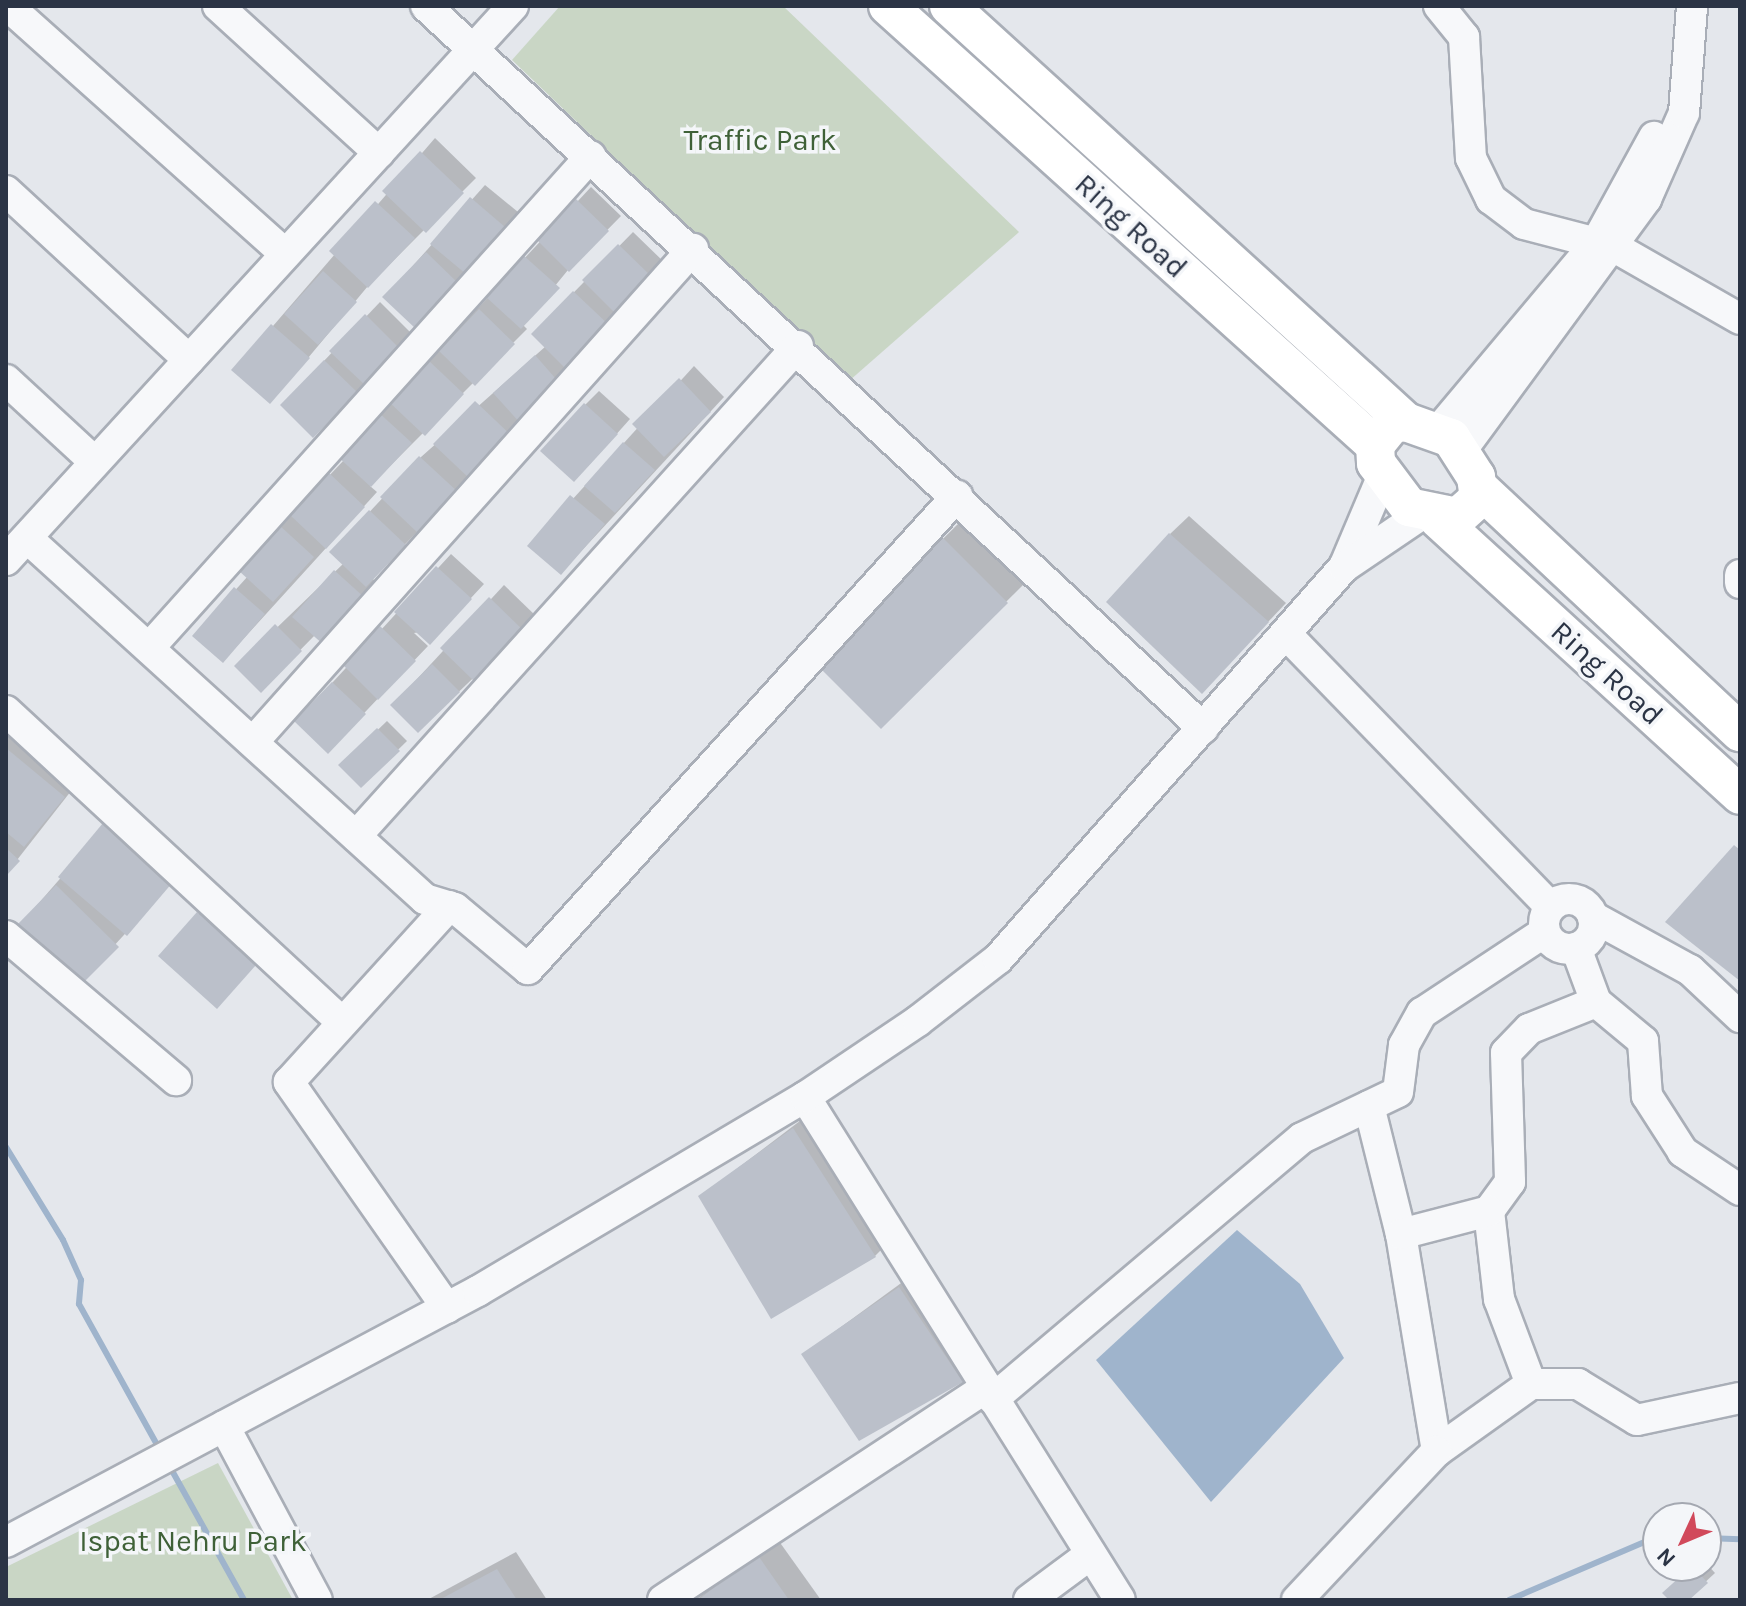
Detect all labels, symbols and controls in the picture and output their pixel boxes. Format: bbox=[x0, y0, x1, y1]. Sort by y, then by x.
park label: Traffic Park bbox=[683, 122, 837, 158]
street label: Ring Road bbox=[1067, 166, 1195, 286]
street label: Ring Road bbox=[1543, 613, 1671, 733]
north arrow bbox=[1642, 1502, 1722, 1582]
park label: Ispat Nehru Park bbox=[79, 1523, 307, 1559]
text: N bbox=[1651, 1543, 1681, 1572]

